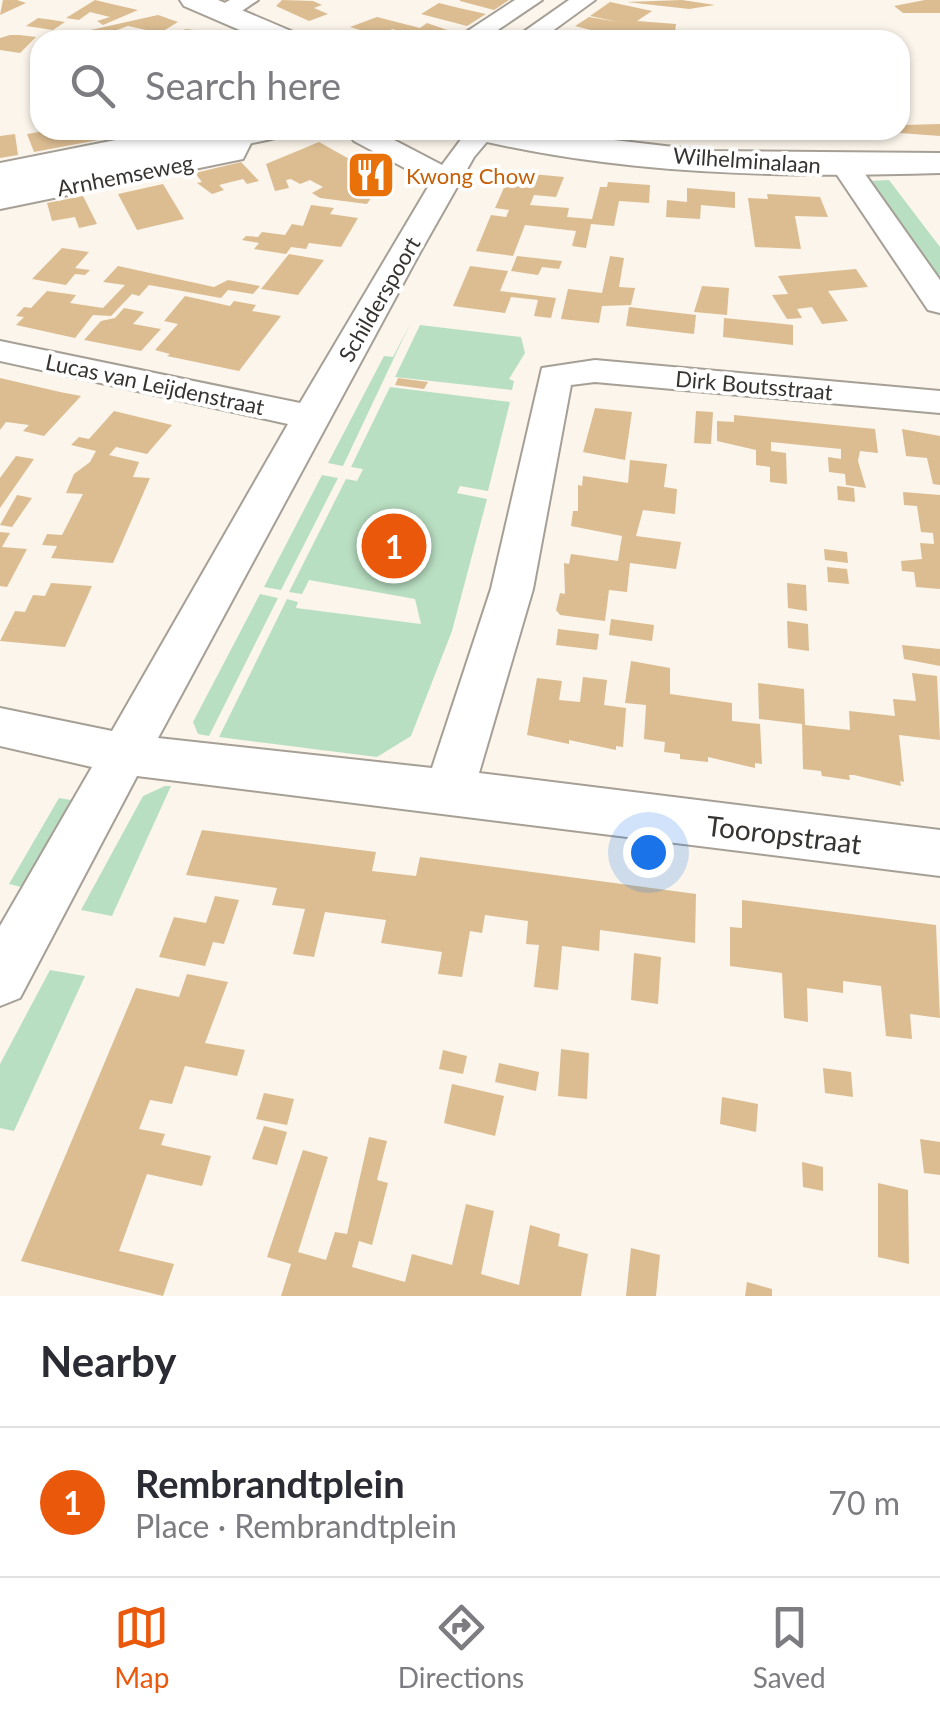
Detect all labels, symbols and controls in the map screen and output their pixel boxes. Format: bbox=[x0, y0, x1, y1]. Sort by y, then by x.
search box bbox=[30, 30, 910, 140]
icon: search bbox=[65, 58, 120, 113]
text: Search here bbox=[145, 62, 341, 108]
street label: Wilhelminalaan bbox=[672, 141, 822, 179]
street label: Arnhemseweg bbox=[55, 149, 195, 201]
restaurant icon: Kwong Chow bbox=[345, 149, 397, 201]
place label: Kwong Chow bbox=[406, 162, 535, 189]
street label: Schilderspoort bbox=[332, 232, 426, 366]
street label: Lucas van Leijdenstraat bbox=[43, 348, 267, 420]
street label: Dirk Boutsstraat bbox=[674, 365, 834, 405]
pin: 1 bbox=[362, 508, 426, 584]
street label: Tooropstraat bbox=[705, 808, 863, 860]
your location bbox=[623, 827, 674, 878]
text: Nearby bbox=[40, 1336, 177, 1386]
text: Rembrandtplein bbox=[135, 1460, 405, 1506]
text: 1 bbox=[63, 1483, 82, 1522]
text: 70 m bbox=[828, 1483, 900, 1522]
text: Place · Rembrandtplein bbox=[135, 1506, 457, 1545]
tab: Map bbox=[114, 1600, 169, 1694]
tab: Directions bbox=[398, 1600, 524, 1694]
tab: Saved bbox=[753, 1600, 826, 1694]

